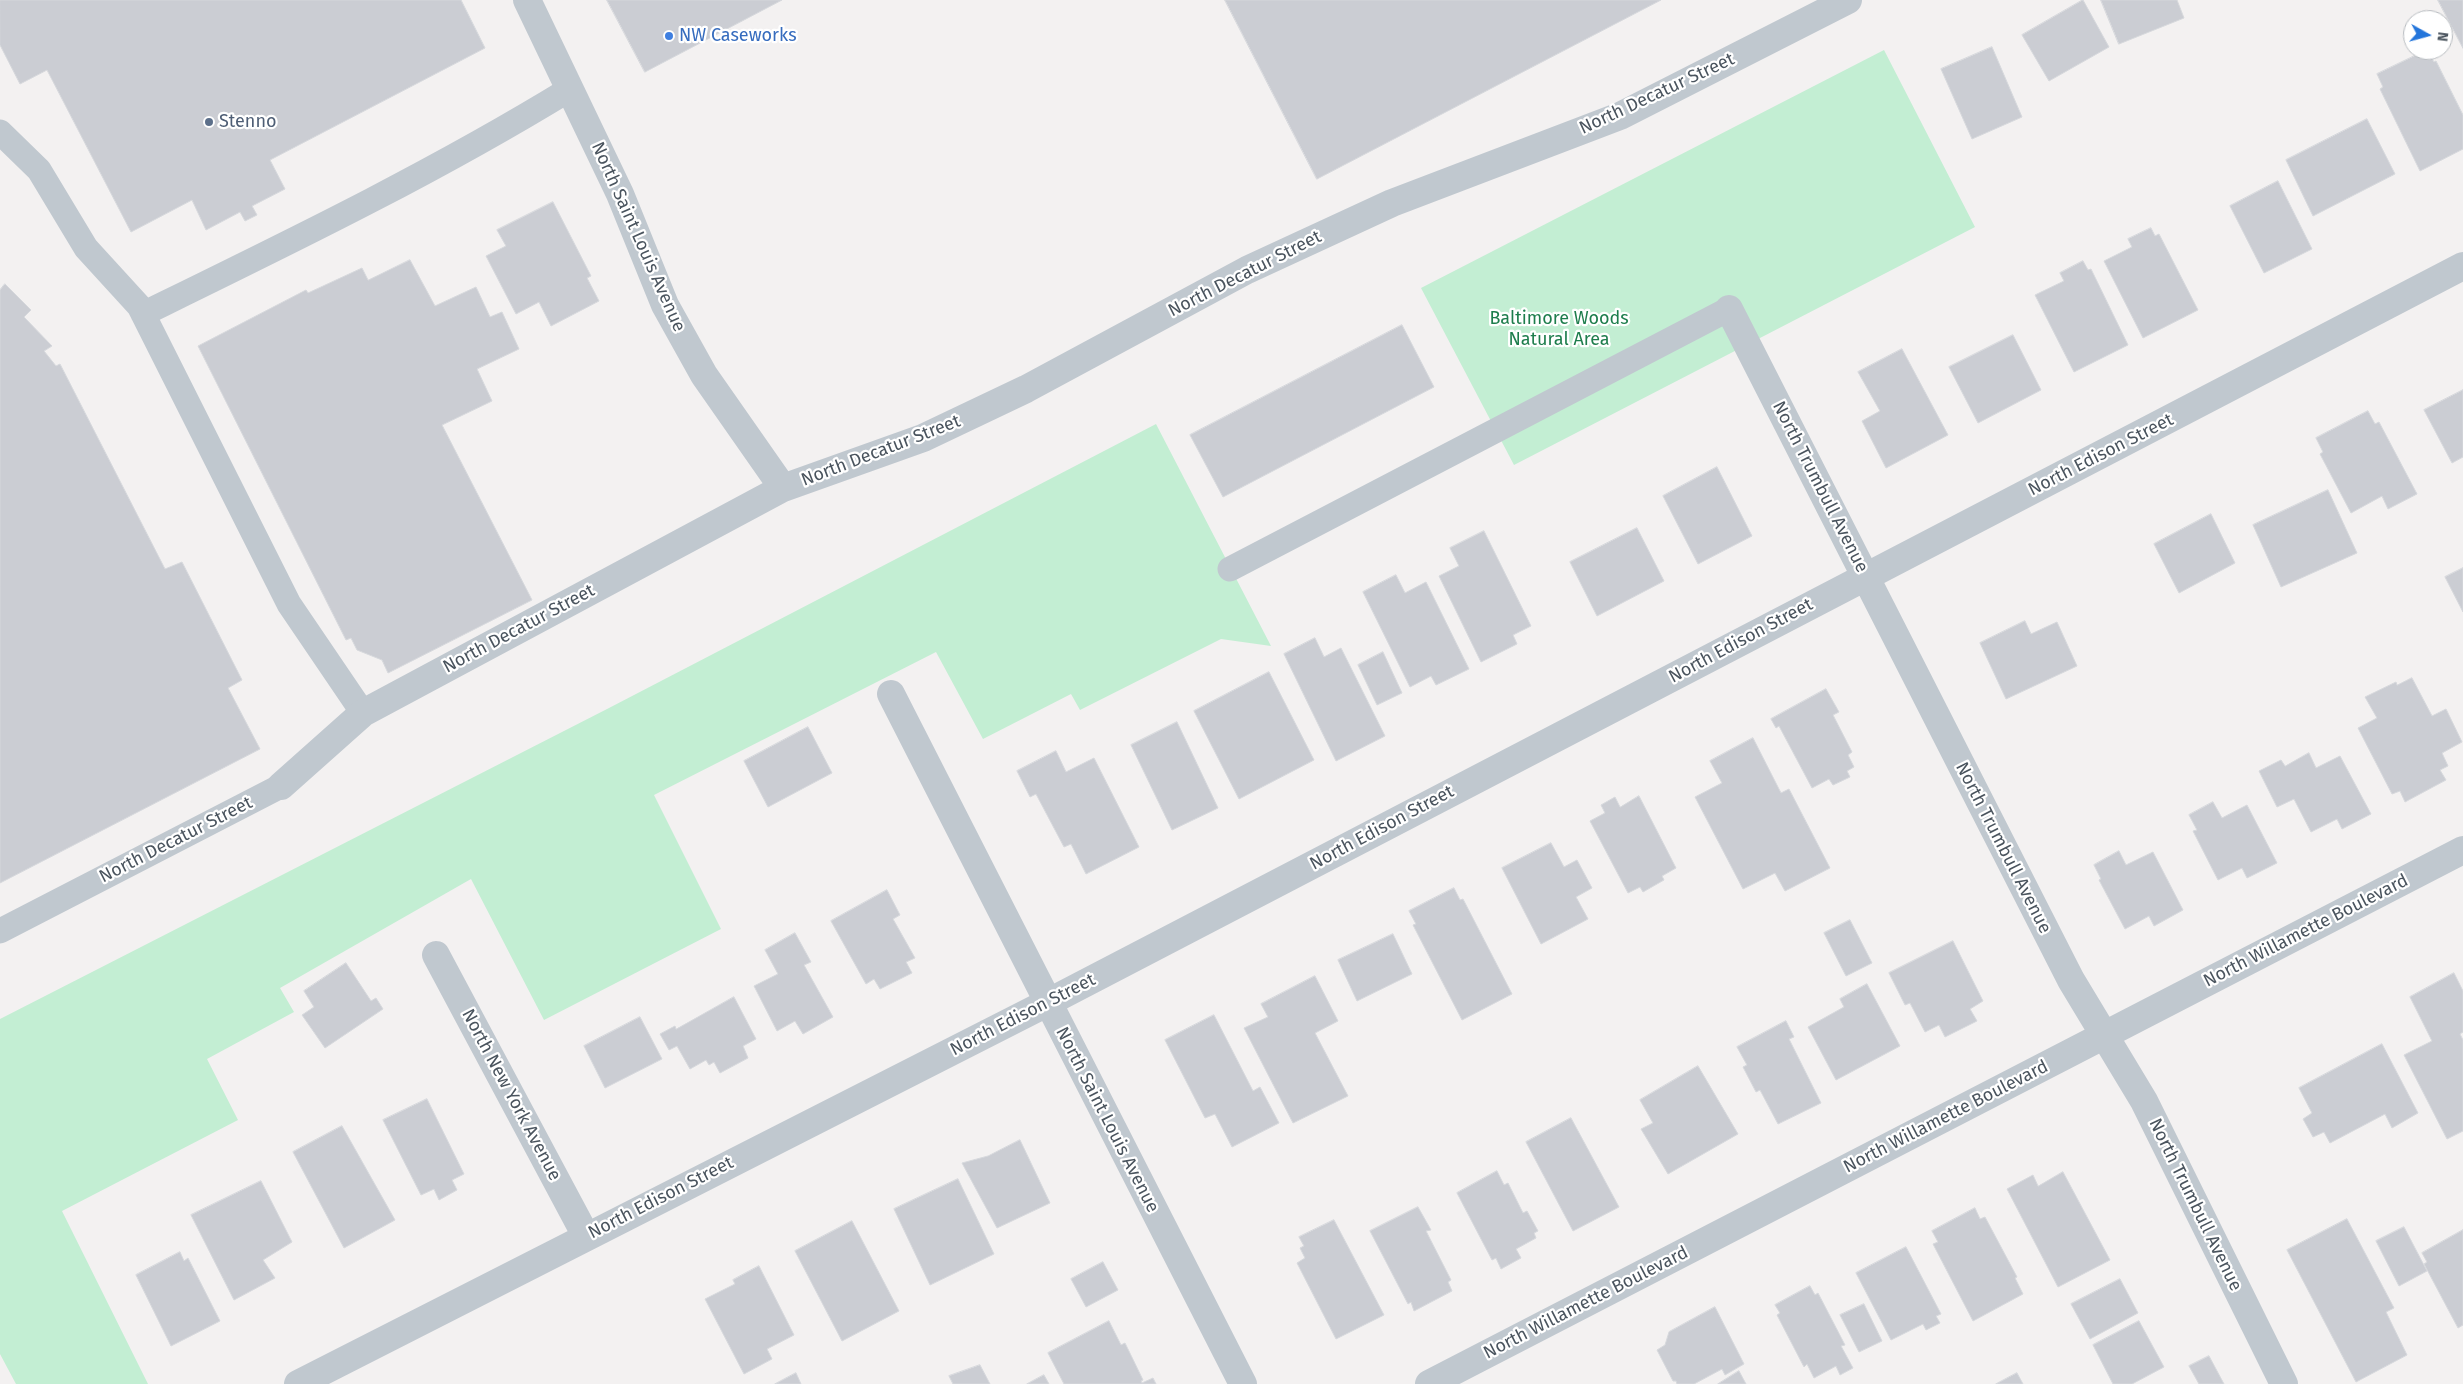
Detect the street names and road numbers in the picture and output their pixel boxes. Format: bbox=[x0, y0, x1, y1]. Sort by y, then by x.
street label: North Decatur Street bbox=[1576, 49, 1738, 139]
street label: North Saint Louis Avenue bbox=[586, 139, 690, 335]
street label: North Decatur Street bbox=[1165, 226, 1325, 322]
street label: North Trumbull Avenue bbox=[1767, 398, 1873, 576]
street label: North Edison Street bbox=[2025, 409, 2177, 501]
street label: North Decatur Street bbox=[798, 411, 964, 491]
street label: North Decatur Street bbox=[439, 580, 599, 678]
street label: North Edison Street bbox=[1665, 594, 1817, 688]
street label: North Trumbull Avenue bbox=[1950, 759, 2056, 937]
street label: North Edison Street bbox=[1306, 781, 1458, 875]
street label: North Decatur Street bbox=[96, 792, 256, 888]
street label: North Willamette Boulevard bbox=[2200, 870, 2412, 992]
street label: North Edison Street bbox=[947, 969, 1099, 1061]
street label: North New York Avenue bbox=[457, 1005, 565, 1185]
street label: North Saint Louis Avenue bbox=[1051, 1024, 1163, 1216]
street label: North Willamette Boulevard bbox=[1840, 1056, 2052, 1178]
street label: North Trumbull Avenue bbox=[2144, 1115, 2246, 1295]
street label: North Edison Street bbox=[585, 1152, 737, 1244]
street label: North Willamette Boulevard bbox=[1480, 1242, 1692, 1364]

